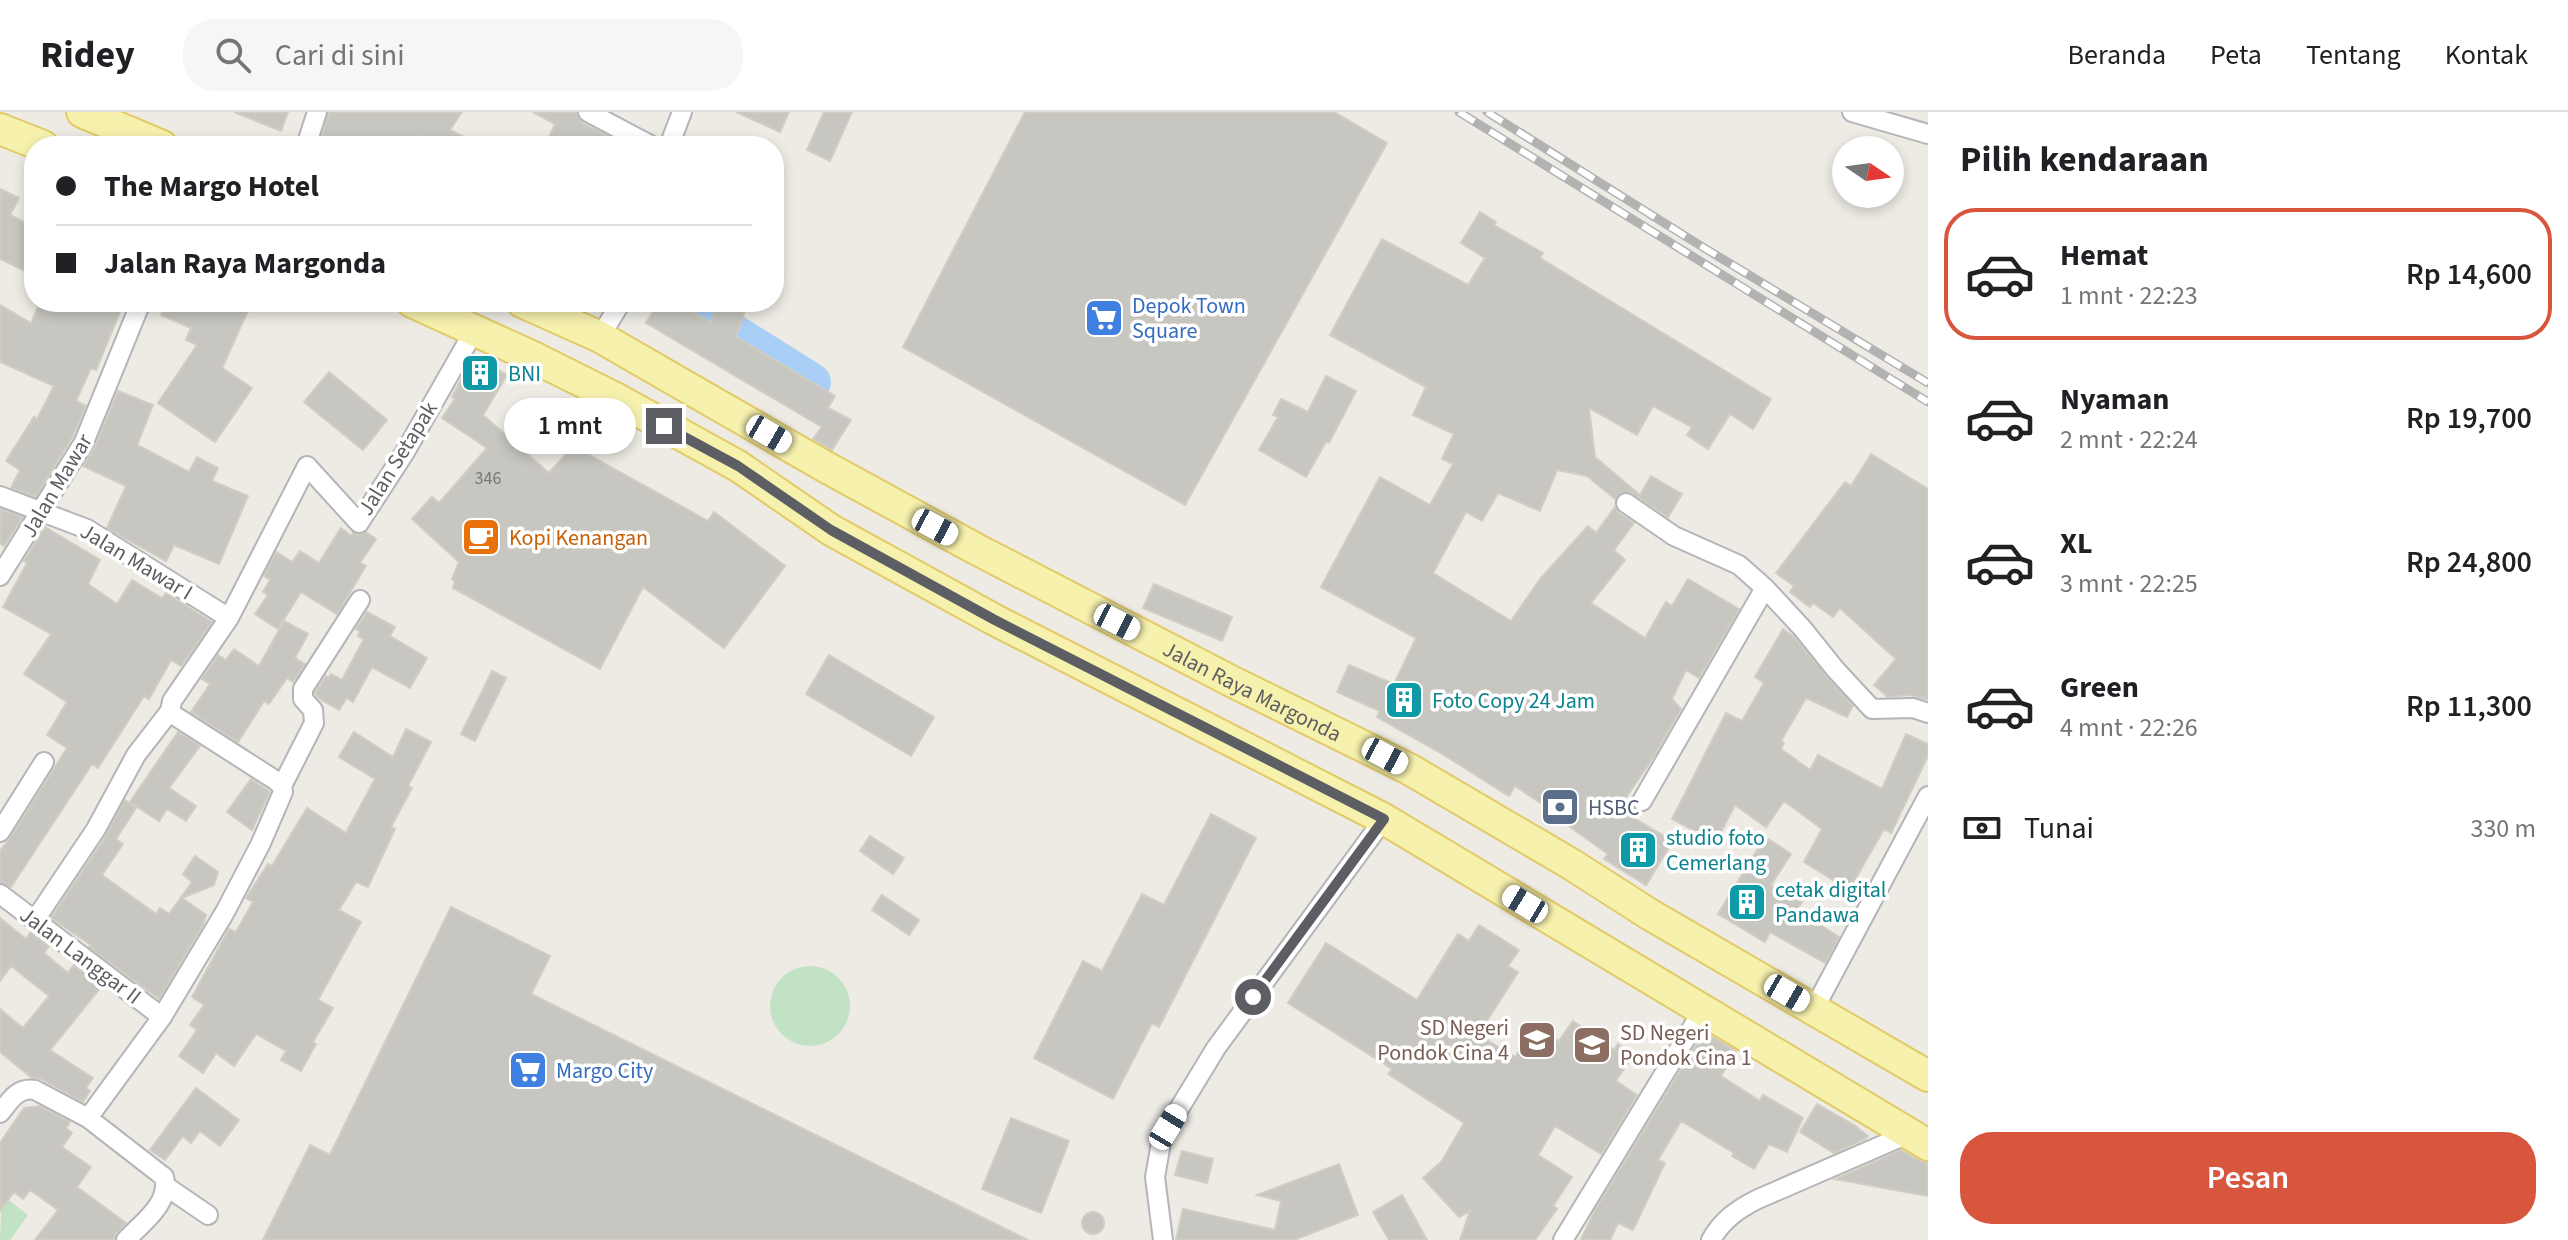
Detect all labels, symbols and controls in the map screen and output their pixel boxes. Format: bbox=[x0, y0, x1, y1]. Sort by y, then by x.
search box bbox=[183, 19, 743, 91]
text: Ridey bbox=[40, 28, 135, 82]
icon: search bbox=[211, 33, 255, 77]
text: Cari di sini bbox=[275, 34, 405, 77]
text: Beranda bbox=[2068, 35, 2166, 75]
text: Peta bbox=[2210, 35, 2262, 75]
text: Tentang bbox=[2306, 35, 2401, 75]
text: Kontak bbox=[2445, 35, 2528, 75]
text: Pilih kendaraan bbox=[1960, 134, 2209, 185]
north arrow bbox=[1832, 136, 1904, 208]
map controls bbox=[1832, 136, 1904, 208]
text: The Margo Hotel bbox=[104, 165, 319, 208]
text: Hemat bbox=[2060, 234, 2148, 277]
icon: car bbox=[1964, 238, 2036, 310]
text: Jalan Raya Margonda bbox=[104, 242, 386, 285]
text: Rp 14,600 bbox=[2406, 253, 2532, 296]
text: 1 mnt · 22:23 bbox=[2060, 277, 2198, 314]
place label: Depok Town Square bbox=[1132, 290, 1246, 347]
supermarket icon: Depok Town Square bbox=[1083, 297, 1125, 339]
building icon: BNI bbox=[459, 352, 501, 394]
place label: BNI bbox=[508, 358, 541, 390]
text: Nyaman bbox=[2060, 378, 2169, 421]
icon: car bbox=[1964, 382, 2036, 454]
street label: Jalan Setapak bbox=[350, 395, 446, 522]
text: Rp 19,700 bbox=[2406, 397, 2532, 440]
callout: 1 mnt bbox=[504, 398, 636, 454]
text: 1 mnt bbox=[538, 407, 602, 444]
route end bbox=[646, 408, 682, 444]
car bbox=[742, 412, 796, 456]
text: 2 mnt · 22:24 bbox=[2060, 421, 2198, 458]
street label: Jalan Mawar bbox=[13, 427, 101, 544]
house number: 346 bbox=[475, 466, 501, 491]
car bbox=[908, 505, 962, 549]
street label: Jalan Mawar I bbox=[74, 516, 199, 608]
cafe icon: Kopi Kenangan bbox=[460, 516, 502, 558]
place label: Kopi Kenangan bbox=[509, 522, 648, 554]
text: XL bbox=[2060, 522, 2093, 565]
icon: car bbox=[1964, 526, 2036, 598]
text: Rp 24,800 bbox=[2406, 541, 2532, 584]
text: 3 mnt · 22:25 bbox=[2060, 565, 2198, 602]
car bbox=[1090, 600, 1144, 644]
street label: Jalan Raya Margonda bbox=[1157, 633, 1347, 750]
text: Green bbox=[2060, 666, 2139, 709]
icon: car bbox=[1964, 670, 2036, 742]
building icon: Foto Copy 24 Jam bbox=[1383, 679, 1425, 721]
place label: Foto Copy 24 Jam bbox=[1432, 685, 1595, 717]
text: Rp 11,300 bbox=[2406, 685, 2532, 728]
text: 4 mnt · 22:26 bbox=[2060, 709, 2198, 746]
car bbox=[1358, 734, 1412, 778]
bank icon: HSBC bbox=[1539, 786, 1581, 828]
place label: HSBC bbox=[1588, 792, 1640, 824]
icon: cash bbox=[1960, 806, 2004, 850]
text: Tunai bbox=[2024, 807, 2094, 850]
text: 330 m bbox=[2470, 810, 2536, 847]
place label: studio foto Cemerlang bbox=[1666, 822, 1766, 879]
building icon: studio foto Cemerlang bbox=[1617, 829, 1659, 871]
place label: cetak digital Pandawa bbox=[1775, 874, 1886, 931]
car bbox=[1498, 881, 1552, 927]
building icon: cetak digital Pandawa bbox=[1726, 881, 1768, 923]
street label: Jalan Langgar II bbox=[13, 899, 148, 1012]
car bbox=[1760, 971, 1814, 1015]
route start bbox=[1235, 979, 1271, 1015]
place label: SD Negeri Pondok Cina 4 bbox=[1377, 1012, 1509, 1069]
place label: SD Negeri Pondok Cina 1 bbox=[1620, 1017, 1752, 1074]
school or university icon: SD Negeri Pondok Cina 4 bbox=[1516, 1019, 1558, 1061]
school or university icon: SD Negeri Pondok Cina 1 bbox=[1571, 1024, 1613, 1066]
supermarket icon: Margo City bbox=[507, 1049, 549, 1091]
place label: Margo City bbox=[556, 1055, 654, 1087]
car bbox=[1145, 1100, 1191, 1154]
button: Pesan bbox=[1960, 1132, 2536, 1224]

